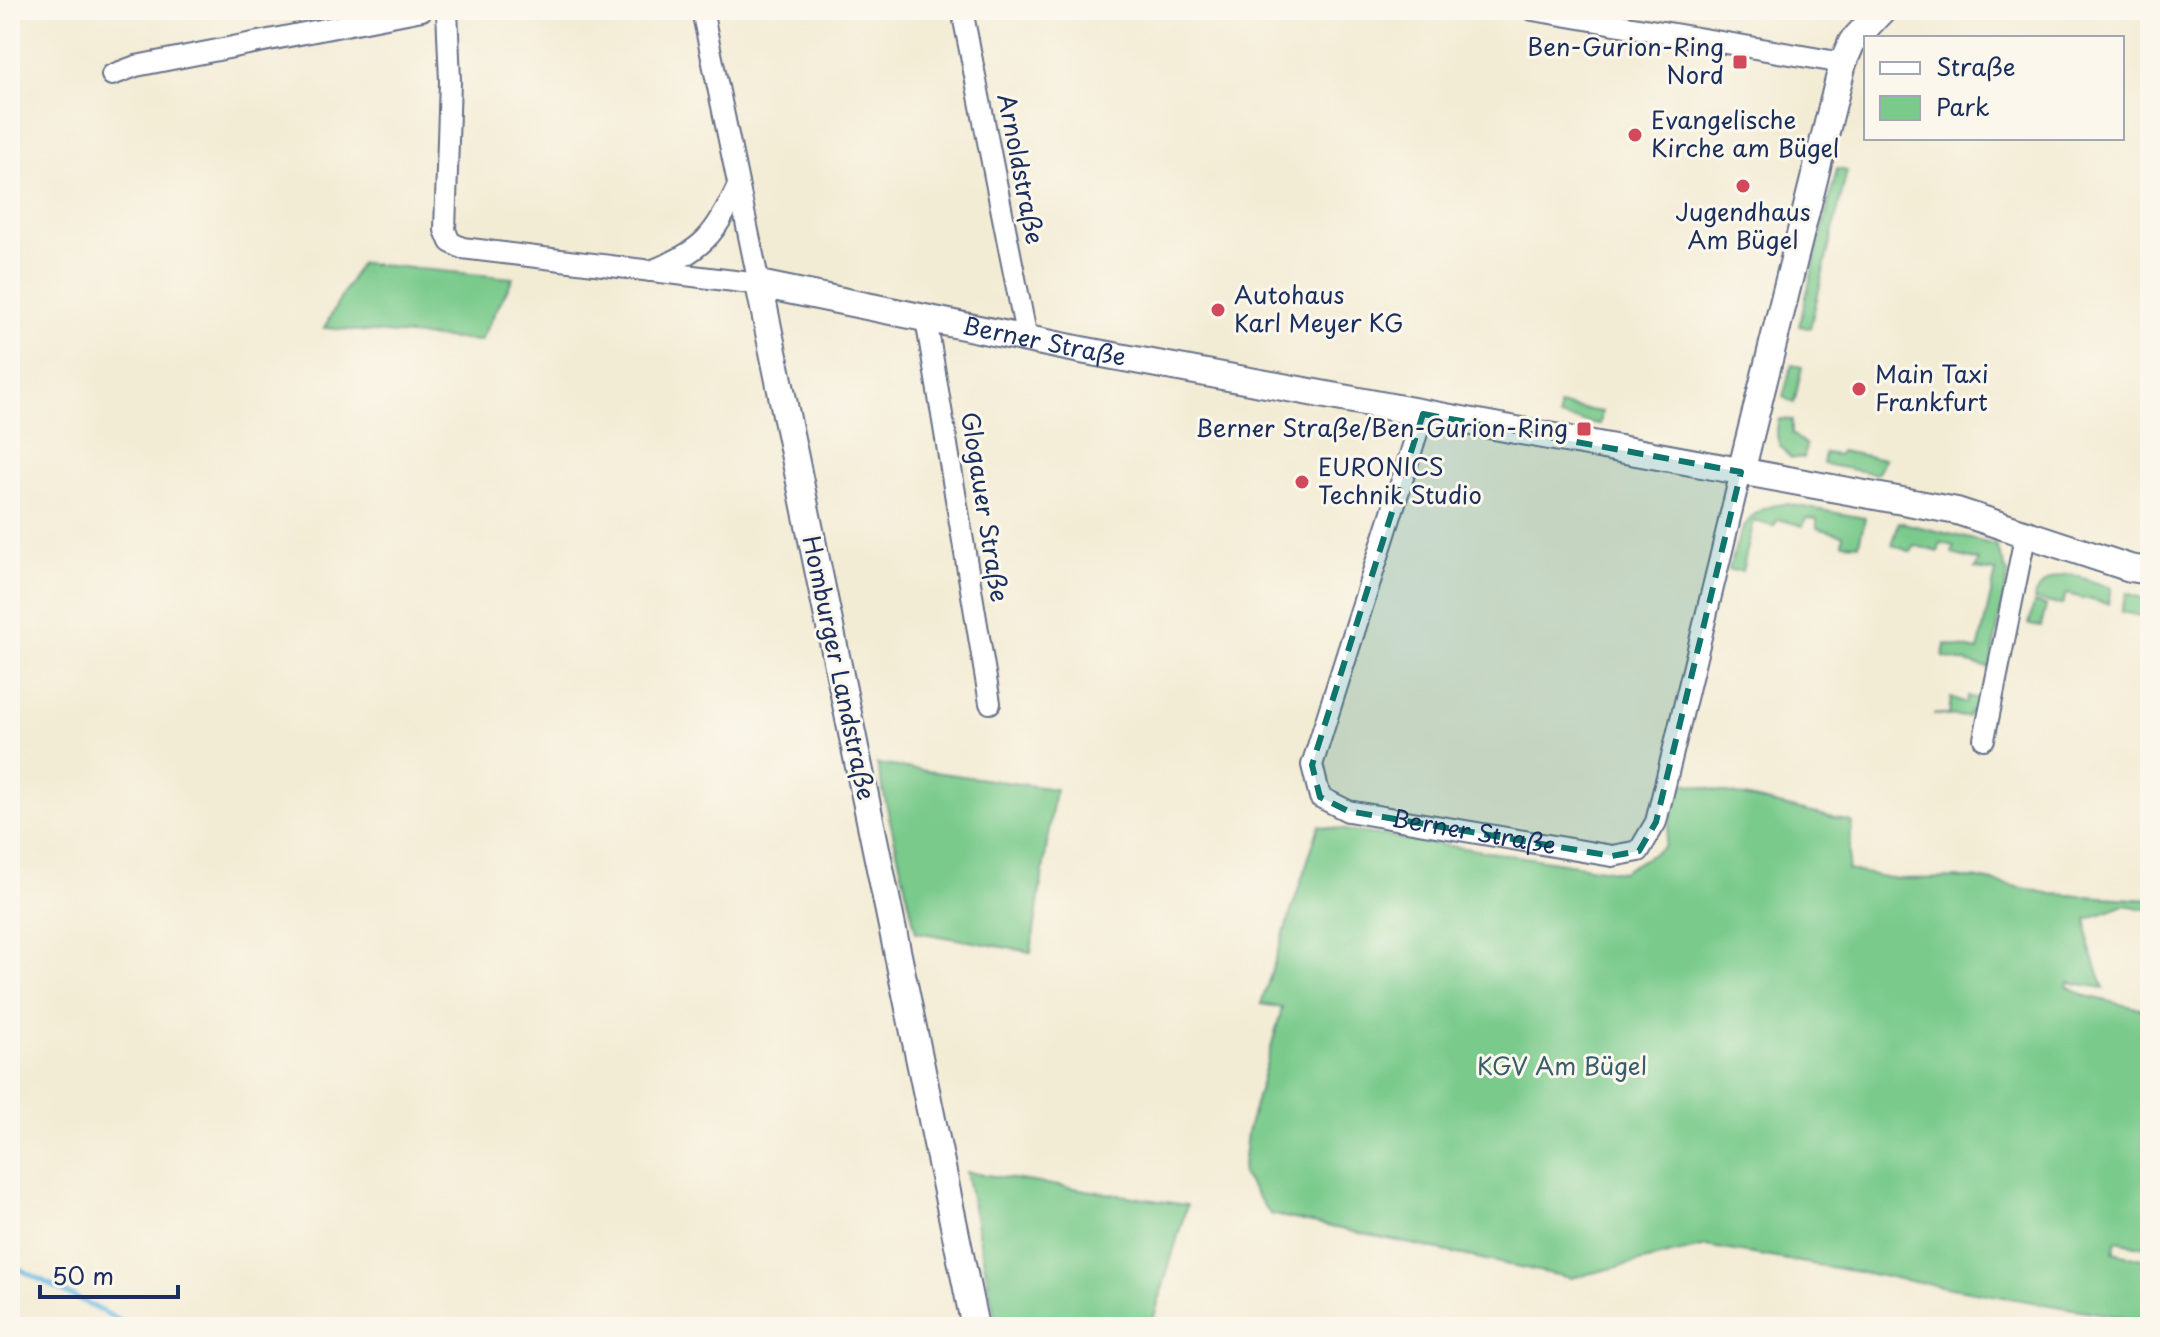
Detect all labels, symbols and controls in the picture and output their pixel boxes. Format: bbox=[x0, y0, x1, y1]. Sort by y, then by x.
place label: Ben-Gurion-Ring Nord bbox=[1527, 28, 1724, 92]
legend bbox=[1864, 36, 2124, 140]
text: Straße bbox=[1936, 48, 2015, 84]
marker: Ben-Gurion-Ring Nord bbox=[1731, 53, 1749, 71]
text: Park bbox=[1936, 88, 1990, 124]
street label: Arnoldstraße bbox=[990, 90, 1054, 247]
place label: Evangelische Kirche am Bügel bbox=[1651, 101, 1840, 165]
marker: Evangelische Kirche am Bügel bbox=[1626, 126, 1644, 144]
marker: Jugendhaus Am Bügel bbox=[1734, 177, 1752, 195]
place label: Jugendhaus Am Bügel bbox=[1675, 193, 1811, 257]
place label: Autohaus Karl Meyer KG bbox=[1234, 276, 1403, 340]
marker: Autohaus Karl Meyer KG bbox=[1209, 301, 1227, 319]
street label: Berner Straße bbox=[959, 306, 1129, 374]
place label: Main Taxi Frankfurt bbox=[1875, 355, 1989, 419]
marker: Main Taxi Frankfurt bbox=[1850, 380, 1868, 398]
street label: Glogauer Straße bbox=[953, 409, 1019, 604]
place label: Berner Straße/Ben-Gurion-Ring bbox=[1195, 409, 1568, 445]
marker: Berner Straße/Ben-Gurion-Ring bbox=[1575, 420, 1593, 438]
place label: EURONICS Technik Studio bbox=[1318, 448, 1482, 512]
marker: EURONICS Technik Studio bbox=[1293, 473, 1311, 491]
street label: Homburger Landstraße bbox=[794, 532, 886, 803]
street label: Berner Straße bbox=[1389, 799, 1559, 862]
park label: KGV Am Bügel bbox=[1477, 1047, 1647, 1083]
scale bar bbox=[40, 1249, 178, 1299]
text: 50 m bbox=[52, 1257, 114, 1293]

